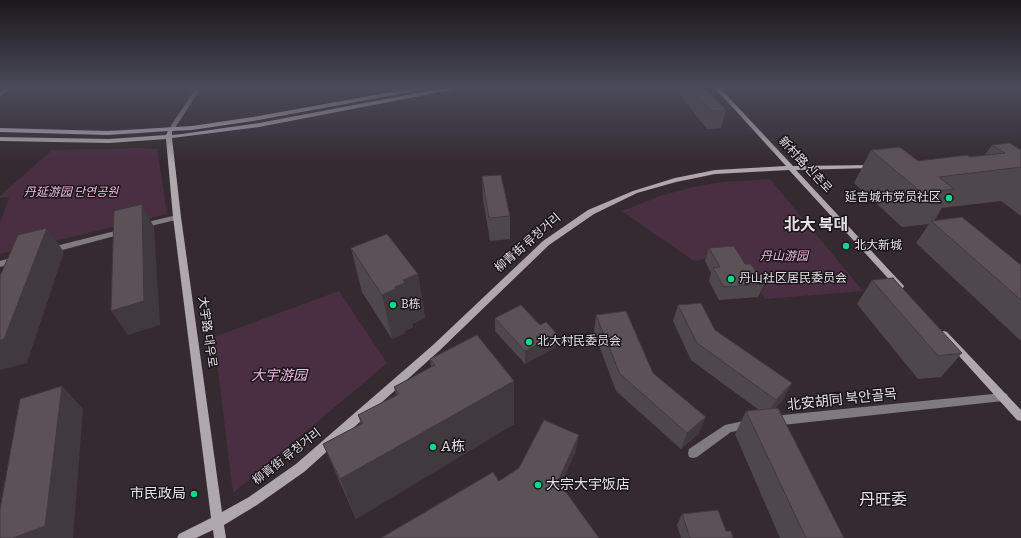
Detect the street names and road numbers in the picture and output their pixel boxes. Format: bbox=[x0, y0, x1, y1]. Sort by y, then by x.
street label: 新村路 신촌로 bbox=[775, 134, 835, 196]
street label: 柳青街 류청거리 bbox=[492, 210, 564, 276]
street label: 大宇路 대우로 bbox=[195, 296, 219, 368]
street label: 北安胡同 북안골목 bbox=[786, 386, 898, 414]
street label: 柳青街 류청거리 bbox=[250, 426, 324, 488]

